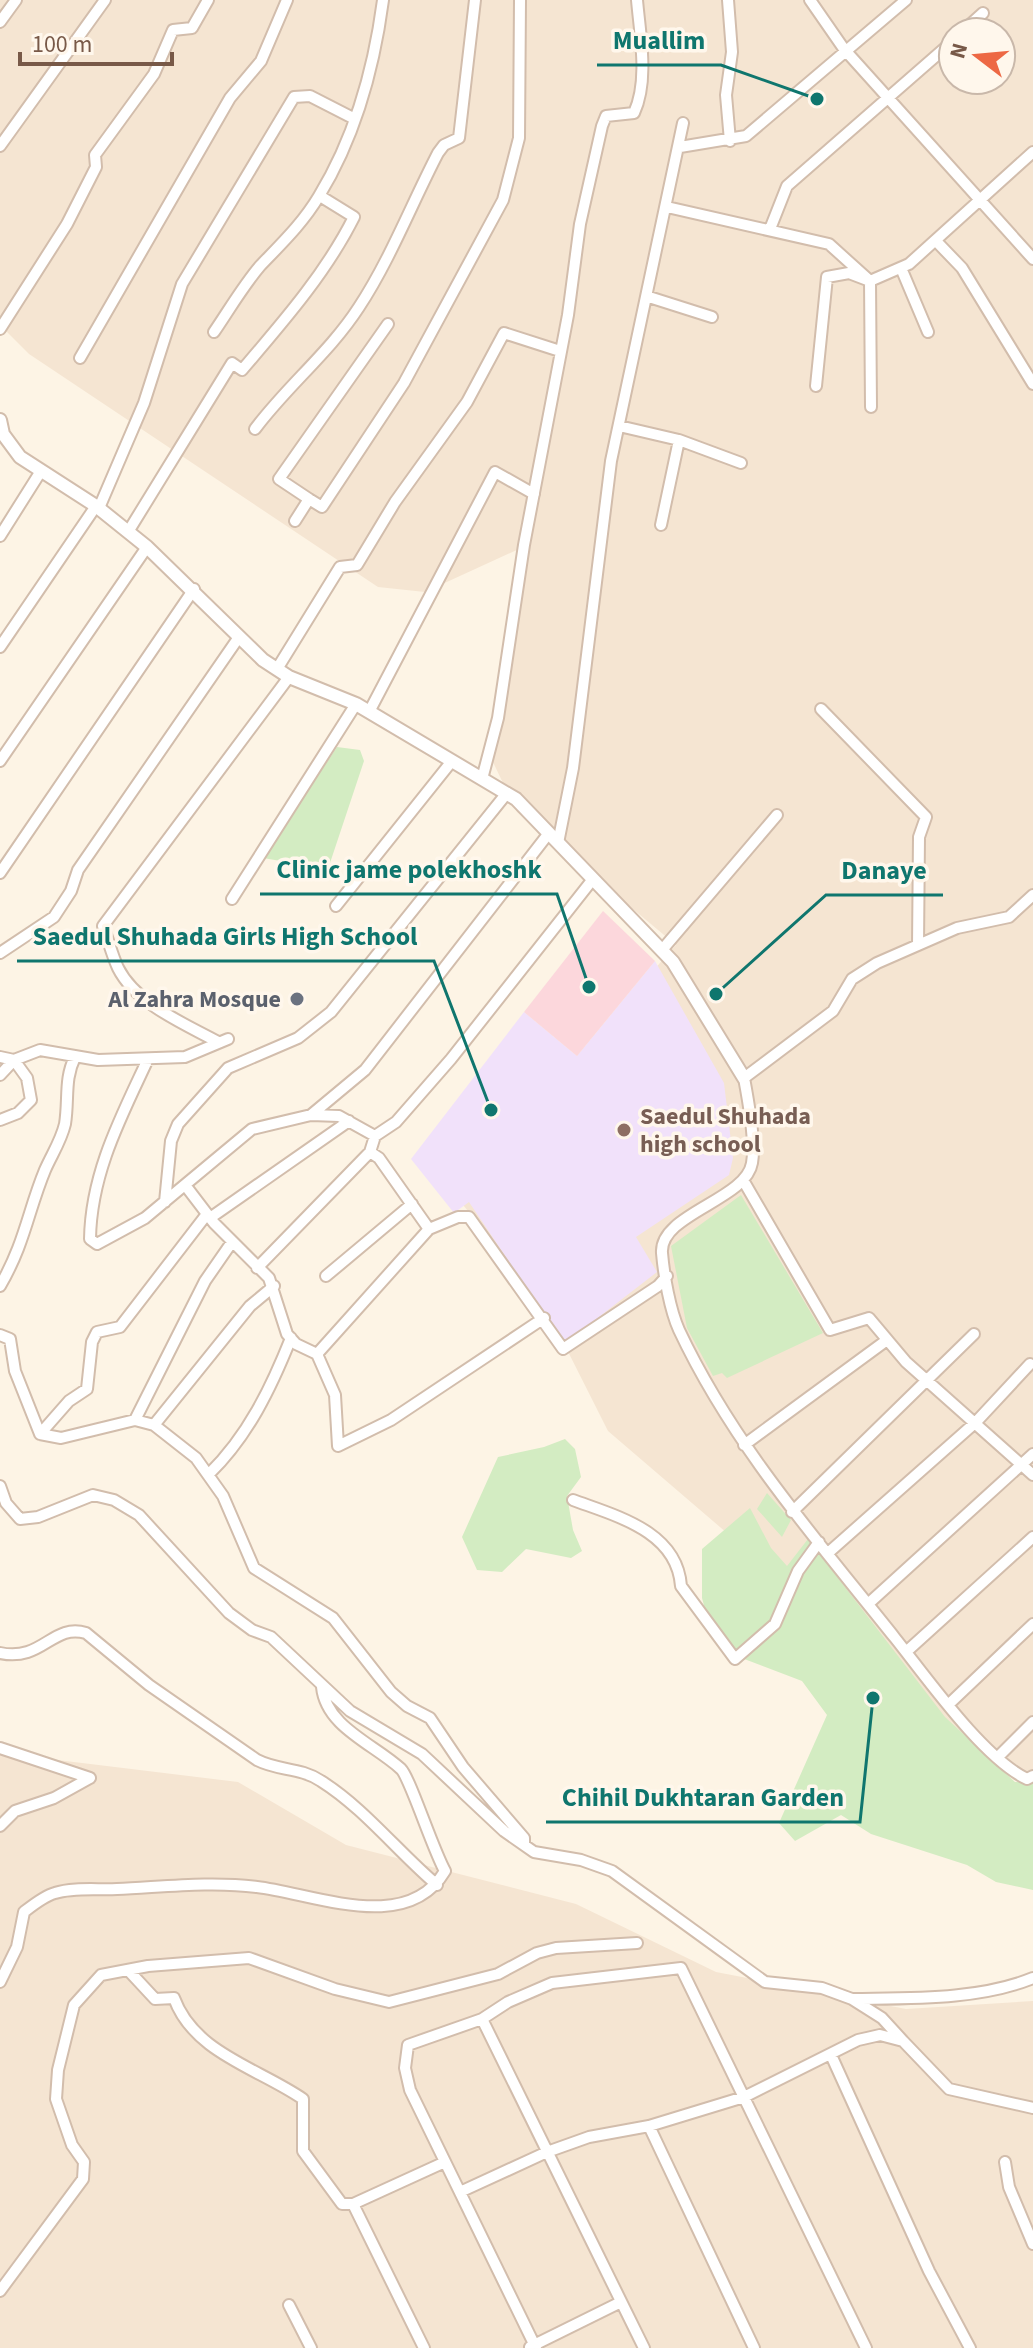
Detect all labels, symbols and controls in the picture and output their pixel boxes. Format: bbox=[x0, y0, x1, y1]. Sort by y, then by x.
callout: Muallim bbox=[597, 15, 721, 65]
scale bar bbox=[20, 16, 172, 66]
north arrow bbox=[937, 16, 1017, 96]
text: Muallim bbox=[613, 22, 705, 59]
text: 100 m bbox=[32, 27, 92, 62]
text: N bbox=[941, 39, 976, 62]
callout: Clinic jame polekhoshk bbox=[260, 844, 557, 894]
callout: Danaye bbox=[826, 845, 943, 895]
text: Clinic jame polekhoshk bbox=[276, 851, 542, 888]
text: Danaye bbox=[841, 852, 927, 889]
callout: Saedul Shuhada Girls High School bbox=[17, 911, 434, 961]
text: Saedul Shuhada Girls High School bbox=[32, 918, 418, 955]
place label: Al Zahra Mosque bbox=[107, 982, 281, 1017]
marker: Al Zahra Mosque bbox=[288, 990, 306, 1008]
place label: Saedul Shuhada high school bbox=[640, 1099, 811, 1162]
marker: Saedul Shuhada high school bbox=[615, 1121, 633, 1139]
callout: Chihil Dukhtaran Garden bbox=[546, 1772, 860, 1822]
text: Chihil Dukhtaran Garden bbox=[562, 1779, 844, 1816]

